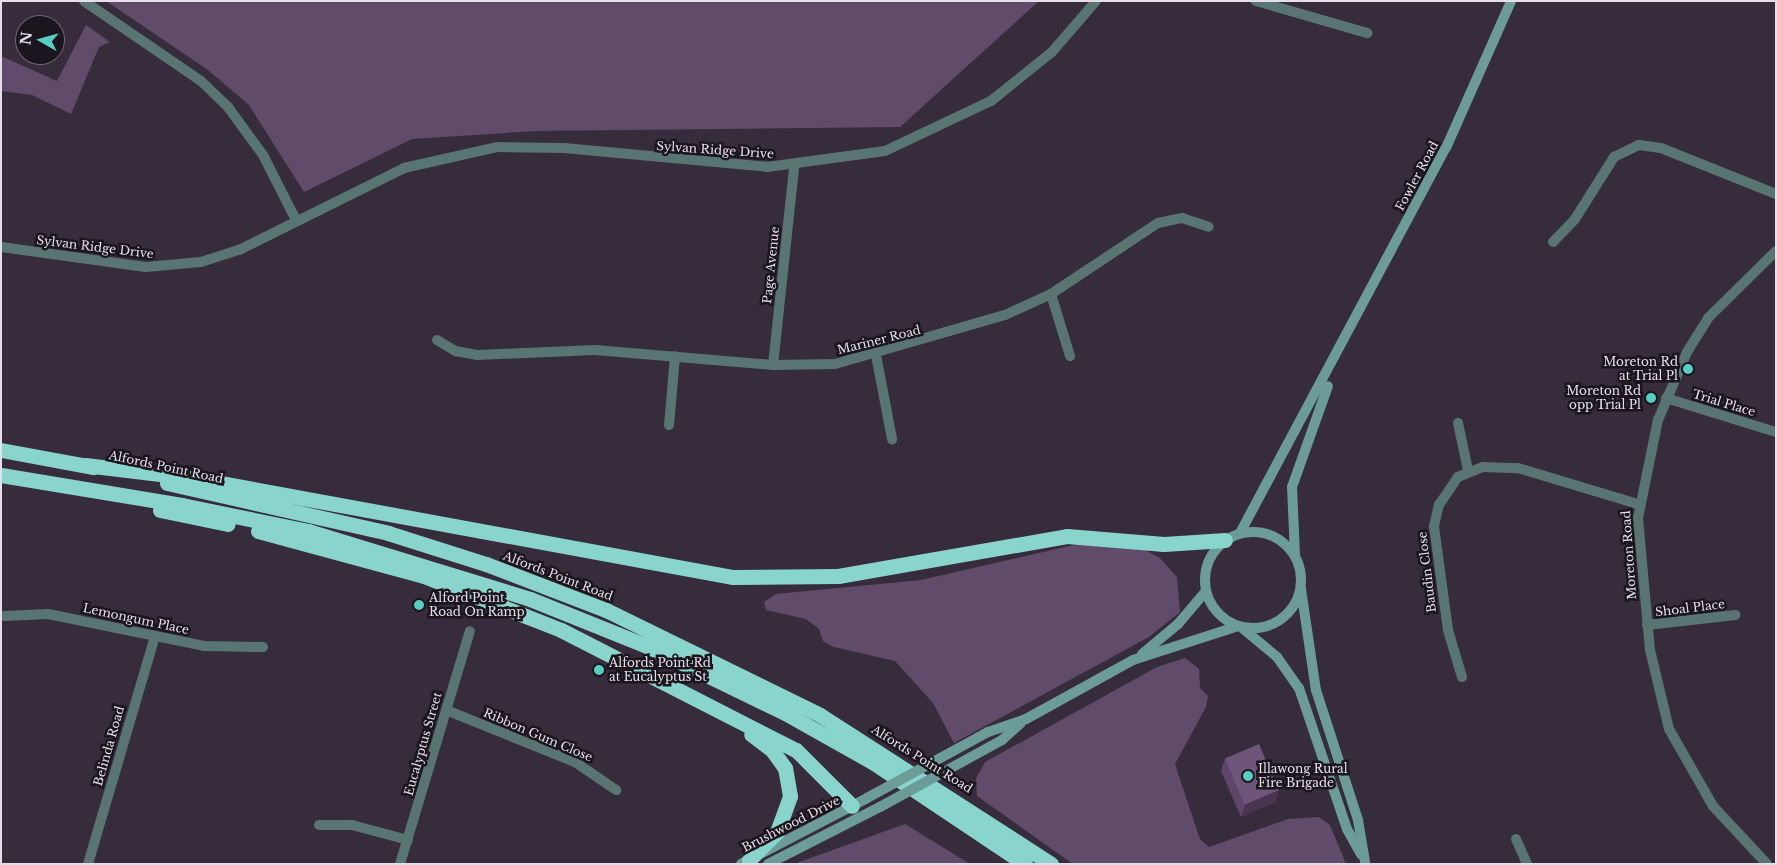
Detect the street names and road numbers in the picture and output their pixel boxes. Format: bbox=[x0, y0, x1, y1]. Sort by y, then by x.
street label: Sylvan Ridge Drive bbox=[656, 139, 774, 161]
street label: Fowler Road bbox=[1393, 139, 1441, 213]
street label: Page Avenue bbox=[760, 226, 782, 304]
street label: Sylvan Ridge Drive bbox=[36, 233, 154, 261]
street label: Mariner Road bbox=[836, 323, 922, 357]
street label: Trial Place bbox=[1691, 387, 1757, 419]
street label: Alfords Point Road bbox=[108, 448, 224, 486]
street label: Moreton Road bbox=[1619, 510, 1639, 600]
street label: Baudin Close bbox=[1415, 531, 1439, 613]
street label: Alfords Point Road bbox=[501, 548, 615, 604]
street label: Shoal Place bbox=[1654, 597, 1726, 619]
street label: Lemongum Place bbox=[82, 601, 190, 637]
street label: Eucalyptus Street bbox=[401, 691, 445, 797]
street label: Belinda Road bbox=[91, 704, 127, 788]
street label: Ribbon Gum Close bbox=[481, 705, 595, 765]
street label: Alfords Point Road bbox=[869, 722, 975, 796]
street label: Brushwood Drive bbox=[740, 793, 842, 855]

